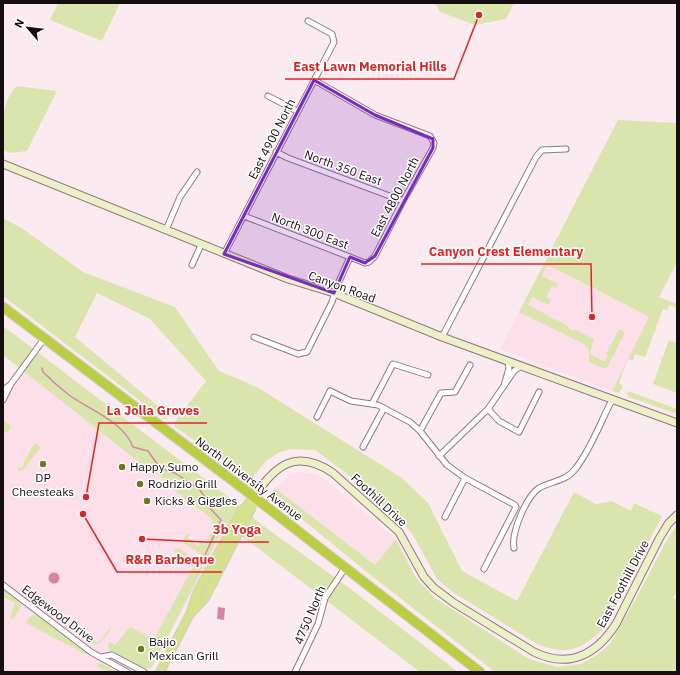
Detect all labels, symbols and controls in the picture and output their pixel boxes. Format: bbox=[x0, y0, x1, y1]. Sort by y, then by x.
north arrow bbox=[8, 8, 48, 48]
text: N bbox=[11, 16, 27, 30]
callout: East Lawn Memorial Hills bbox=[285, 54, 454, 79]
text: East Lawn Memorial Hills bbox=[293, 58, 447, 75]
street label: East 4900 North bbox=[245, 96, 298, 182]
street label: North 350 East bbox=[302, 147, 384, 188]
street label: East 4800 North bbox=[367, 154, 422, 239]
street label: North 300 East bbox=[270, 209, 351, 252]
callout: Canyon Crest Elementary bbox=[421, 239, 591, 264]
text: Canyon Crest Elementary bbox=[429, 243, 583, 260]
street label: Canyon Road bbox=[306, 267, 378, 306]
callout: La Jolla Groves bbox=[99, 398, 207, 423]
text: La Jolla Groves bbox=[107, 402, 200, 419]
street label: North University Avenue bbox=[193, 433, 306, 524]
marker: DP Cheesteaks bbox=[38, 459, 48, 469]
place label: Happy Sumo bbox=[130, 459, 199, 474]
marker: Happy Sumo bbox=[117, 462, 127, 472]
place label: DP Cheesteaks bbox=[12, 470, 74, 499]
street label: Foothill Drive bbox=[348, 470, 411, 530]
place label: Rodrizio Grill bbox=[148, 476, 217, 491]
marker: Rodrizio Grill bbox=[135, 479, 145, 489]
place label: Kicks & Giggles bbox=[155, 493, 238, 508]
marker: Kicks & Giggles bbox=[142, 496, 152, 506]
callout: 3b Yoga bbox=[205, 517, 269, 542]
text: 3b Yoga bbox=[213, 521, 261, 538]
street label: East Foothill Drive bbox=[593, 537, 652, 630]
callout: R&R Barbeque bbox=[117, 547, 222, 572]
text: R&R Barbeque bbox=[125, 551, 215, 568]
street label: Edgewood Drive bbox=[19, 581, 98, 646]
street label: 4750 North bbox=[290, 583, 329, 646]
place label: Bajio Mexican Grill bbox=[149, 634, 219, 663]
marker: Bajio Mexican Grill bbox=[136, 644, 146, 654]

